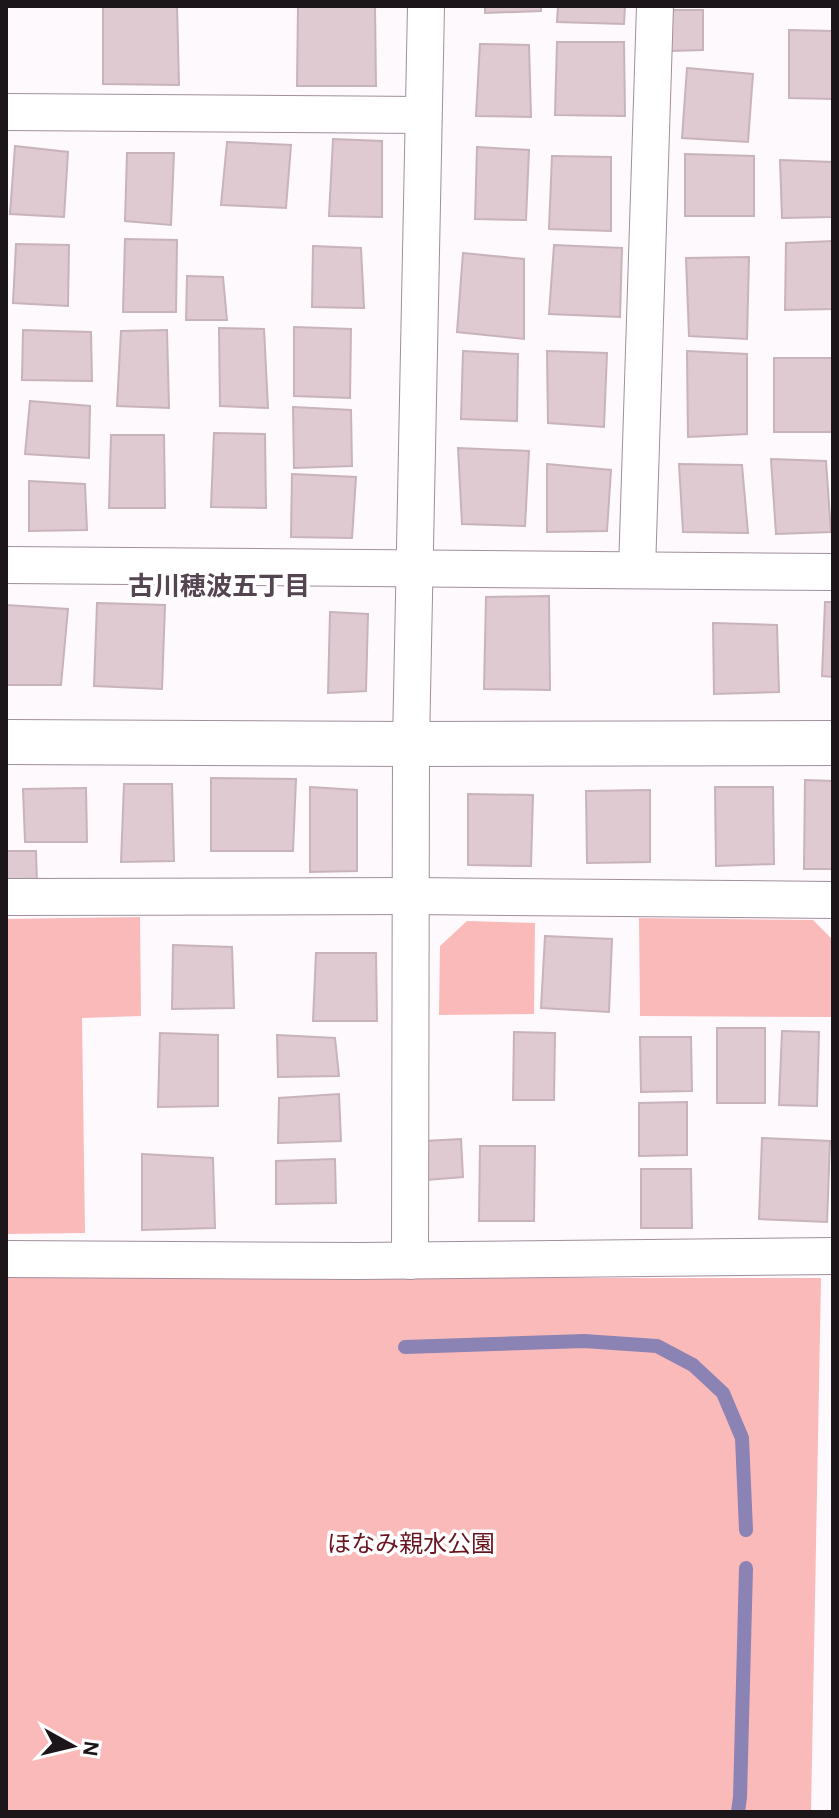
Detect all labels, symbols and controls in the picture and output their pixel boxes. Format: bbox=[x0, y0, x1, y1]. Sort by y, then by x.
district label: 古川穂波五丁目 bbox=[128, 572, 310, 600]
park label: ほなみ親水公園 bbox=[327, 1531, 495, 1557]
north arrow bbox=[32, 1706, 112, 1786]
text: N bbox=[79, 1740, 103, 1758]

